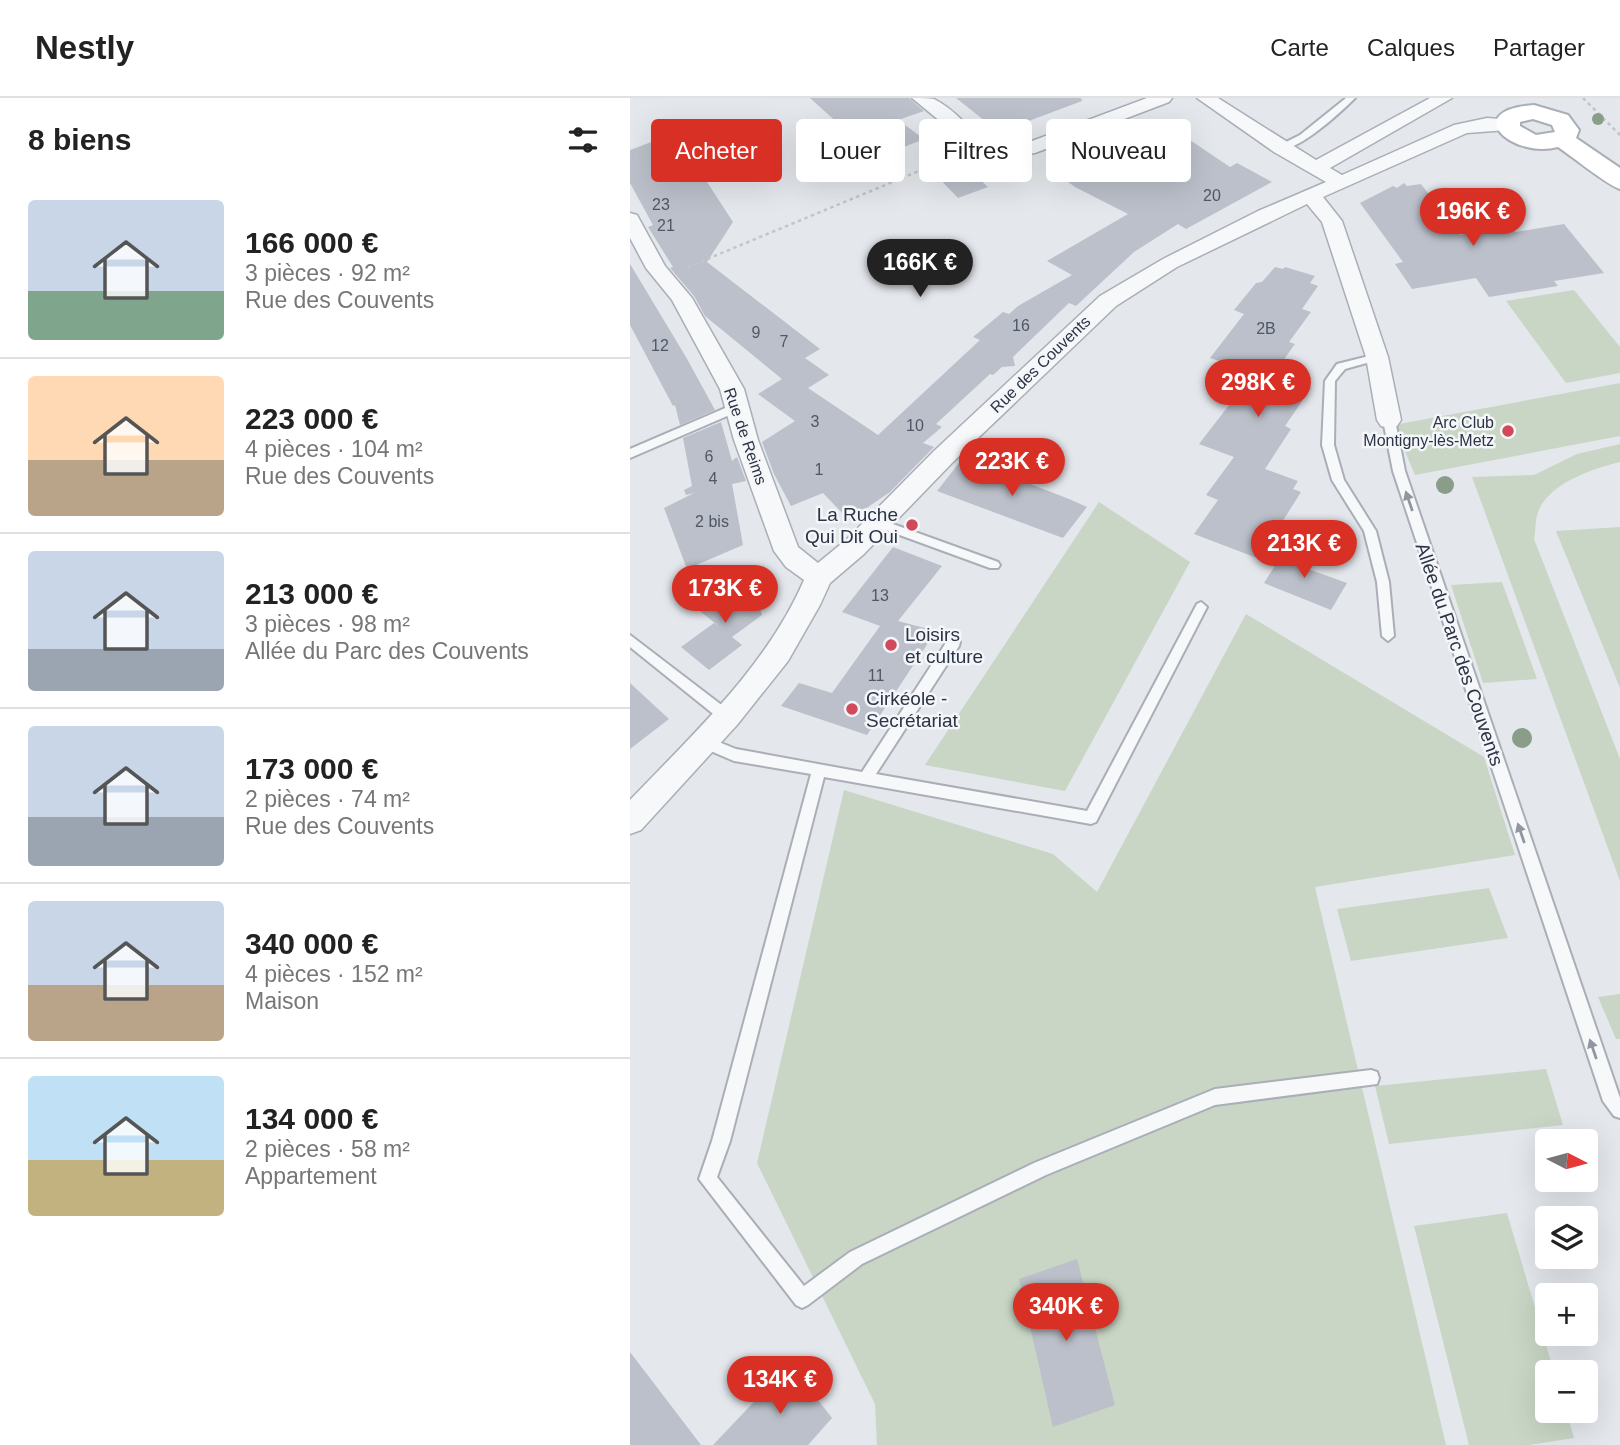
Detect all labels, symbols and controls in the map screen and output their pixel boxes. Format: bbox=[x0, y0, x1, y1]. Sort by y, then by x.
text: Nestly bbox=[35, 29, 134, 66]
text: Carte bbox=[1270, 34, 1329, 61]
text: Calques bbox=[1367, 34, 1455, 61]
text: Partager bbox=[1493, 34, 1585, 61]
chip: Acheter bbox=[651, 119, 782, 182]
chip: Louer bbox=[796, 119, 905, 182]
chip: Filtres bbox=[919, 119, 1032, 182]
chip: Nouveau bbox=[1046, 119, 1191, 182]
icon: filters bbox=[564, 121, 602, 159]
text: 8 biens bbox=[28, 123, 131, 156]
house number: 20 bbox=[1203, 187, 1221, 204]
pin: 196K € bbox=[1416, 188, 1530, 248]
house number: 23 bbox=[652, 196, 670, 213]
text: 196K € bbox=[1436, 198, 1510, 224]
house number: 21 bbox=[657, 217, 675, 234]
text: 166 000 € bbox=[245, 226, 378, 259]
icon: home bbox=[84, 228, 168, 312]
pin: 166K € bbox=[863, 240, 977, 299]
text: 166K € bbox=[883, 249, 957, 275]
text: 3 pièces · 92 m² bbox=[245, 260, 410, 286]
text: Rue des Couvents bbox=[245, 287, 434, 313]
street label: Rue des Couvents bbox=[987, 313, 1094, 416]
house number: 16 bbox=[1012, 317, 1030, 334]
house number: 2B bbox=[1256, 320, 1276, 337]
house number: 9 bbox=[752, 324, 761, 341]
house number: 7 bbox=[780, 333, 789, 350]
house number: 12 bbox=[651, 337, 669, 354]
pin: 298K € bbox=[1201, 360, 1315, 419]
text: 298K € bbox=[1221, 369, 1295, 395]
street label: Rue de Reims bbox=[721, 385, 770, 487]
text: 223 000 € bbox=[245, 402, 378, 435]
icon: home bbox=[84, 404, 168, 488]
house number: 3 bbox=[811, 413, 820, 430]
place label: Arc Club Montigny-lès-Metz bbox=[1363, 414, 1494, 449]
house number: 10 bbox=[906, 417, 924, 434]
marker: Arc Club Montigny-lès-Metz bbox=[1500, 423, 1516, 439]
text: 4 pièces · 104 m² bbox=[245, 436, 423, 462]
pin: 223K € bbox=[955, 438, 1069, 498]
house number: 6 bbox=[705, 448, 714, 465]
text: 223K € bbox=[975, 448, 1049, 474]
house number: 1 bbox=[815, 461, 824, 478]
text: Rue des Couvents bbox=[245, 463, 434, 489]
house number: 4 bbox=[709, 470, 718, 487]
one-way arrow bbox=[1403, 491, 1414, 512]
place label: La Ruche Qui Dit Oui bbox=[805, 504, 898, 547]
house number: 2 bis bbox=[695, 513, 729, 530]
marker: La Ruche Qui Dit Oui bbox=[904, 517, 920, 533]
pin: 213K € bbox=[1247, 520, 1361, 580]
text: 213K € bbox=[1267, 530, 1341, 556]
street label: Allée du Parc des Couvents bbox=[1411, 540, 1508, 768]
pin: 173K € bbox=[668, 566, 782, 625]
text: 173K € bbox=[688, 575, 762, 601]
text: 213 000 € bbox=[245, 577, 378, 610]
icon: home bbox=[84, 579, 168, 663]
house number: 13 bbox=[871, 587, 889, 604]
text: 3 pièces · 98 m² bbox=[245, 611, 410, 637]
place label: Loisirs et culture bbox=[905, 624, 983, 667]
marker: Loisirs et culture bbox=[883, 637, 899, 653]
text: Allée du Parc des Couvents bbox=[245, 638, 529, 664]
house number: 11 bbox=[868, 667, 884, 684]
place label: Cirkéole - Secrétariat bbox=[866, 688, 959, 731]
marker: Cirkéole - Secrétariat bbox=[844, 701, 860, 717]
text: 173 000 € bbox=[245, 752, 378, 785]
icon: home bbox=[84, 754, 168, 838]
text: 2 pièces · 74 m² bbox=[245, 786, 410, 812]
text: Rue des Couvents bbox=[245, 813, 434, 839]
one-way arrow bbox=[1515, 822, 1525, 843]
text: 340 000 € bbox=[245, 927, 378, 960]
icon: home bbox=[84, 929, 168, 1013]
text: 4 pièces · 152 m² bbox=[245, 961, 423, 987]
text: Maison bbox=[245, 988, 319, 1014]
one-way arrow bbox=[1587, 1038, 1598, 1059]
text: 134 000 € bbox=[245, 1102, 378, 1135]
icon: home bbox=[84, 1104, 168, 1188]
north arrow bbox=[1535, 1129, 1598, 1192]
map controls bbox=[1535, 1129, 1598, 1423]
text: 2 pièces · 58 m² bbox=[245, 1136, 410, 1162]
text: Appartement bbox=[245, 1163, 377, 1189]
button: layers bbox=[1535, 1206, 1598, 1269]
button: + bbox=[1535, 1283, 1598, 1346]
pin: 340K € bbox=[1009, 1284, 1123, 1343]
text: 340K € bbox=[1029, 1293, 1103, 1319]
pin: 134K € bbox=[723, 1356, 837, 1416]
button: − bbox=[1535, 1360, 1598, 1423]
text: 134K € bbox=[743, 1366, 817, 1392]

